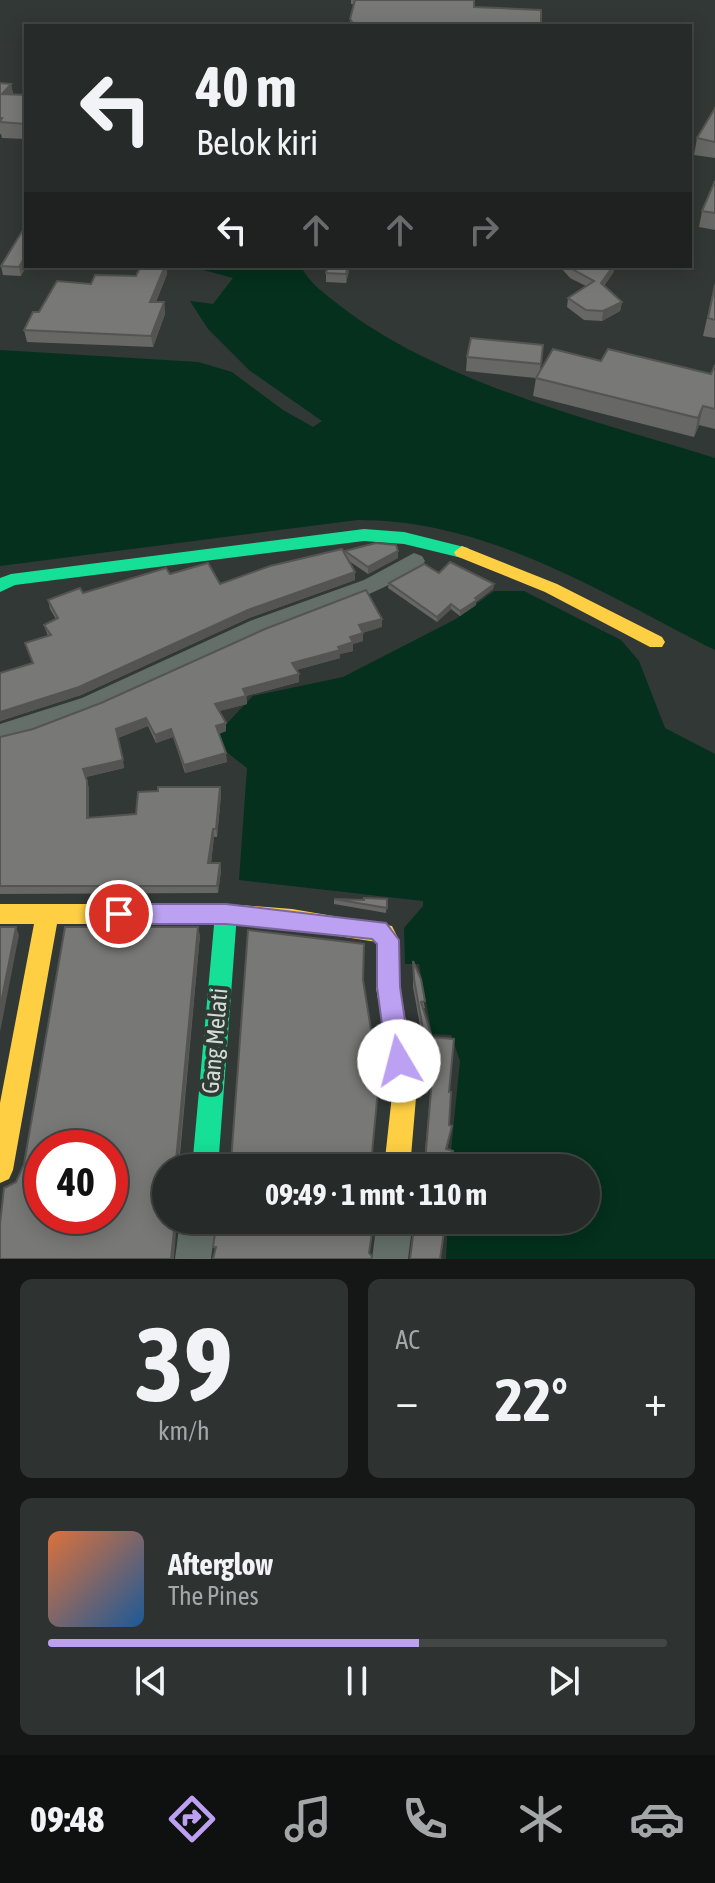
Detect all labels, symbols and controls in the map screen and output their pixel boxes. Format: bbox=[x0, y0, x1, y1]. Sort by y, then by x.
text: 40 m bbox=[196, 55, 297, 119]
icon: left bbox=[64, 56, 168, 160]
text: Belok kiri bbox=[196, 121, 318, 163]
icon: left bbox=[210, 208, 254, 252]
icon: ahead bbox=[294, 208, 338, 252]
icon: ahead bbox=[378, 208, 422, 252]
icon: right bbox=[462, 208, 506, 252]
pin bbox=[85, 880, 153, 948]
icon: arrive bbox=[97, 892, 141, 936]
street label: Gang Melati bbox=[196, 987, 233, 1095]
position arrow bbox=[357, 1019, 441, 1103]
speed limit sign: 40 bbox=[24, 1130, 128, 1234]
text: 09:49 · 1 mnt · 110 m bbox=[265, 1177, 487, 1211]
text: 39 bbox=[135, 1304, 233, 1423]
text: AC bbox=[396, 1325, 420, 1355]
text: 22° bbox=[495, 1365, 568, 1434]
text: − bbox=[396, 1375, 418, 1425]
text: + bbox=[644, 1375, 667, 1425]
text: km/h bbox=[158, 1416, 210, 1446]
text: Afterglow bbox=[168, 1547, 273, 1581]
text: The Pines bbox=[168, 1581, 259, 1611]
icon: previous bbox=[129, 1659, 173, 1703]
icon: pause bbox=[335, 1659, 379, 1703]
icon: next bbox=[542, 1659, 586, 1703]
icon: directions bbox=[164, 1791, 220, 1847]
icon: music bbox=[280, 1791, 336, 1847]
icon: phone bbox=[397, 1791, 453, 1847]
icon: climate bbox=[513, 1791, 569, 1847]
icon: car bbox=[629, 1791, 685, 1847]
text: 09:48 bbox=[30, 1798, 104, 1840]

